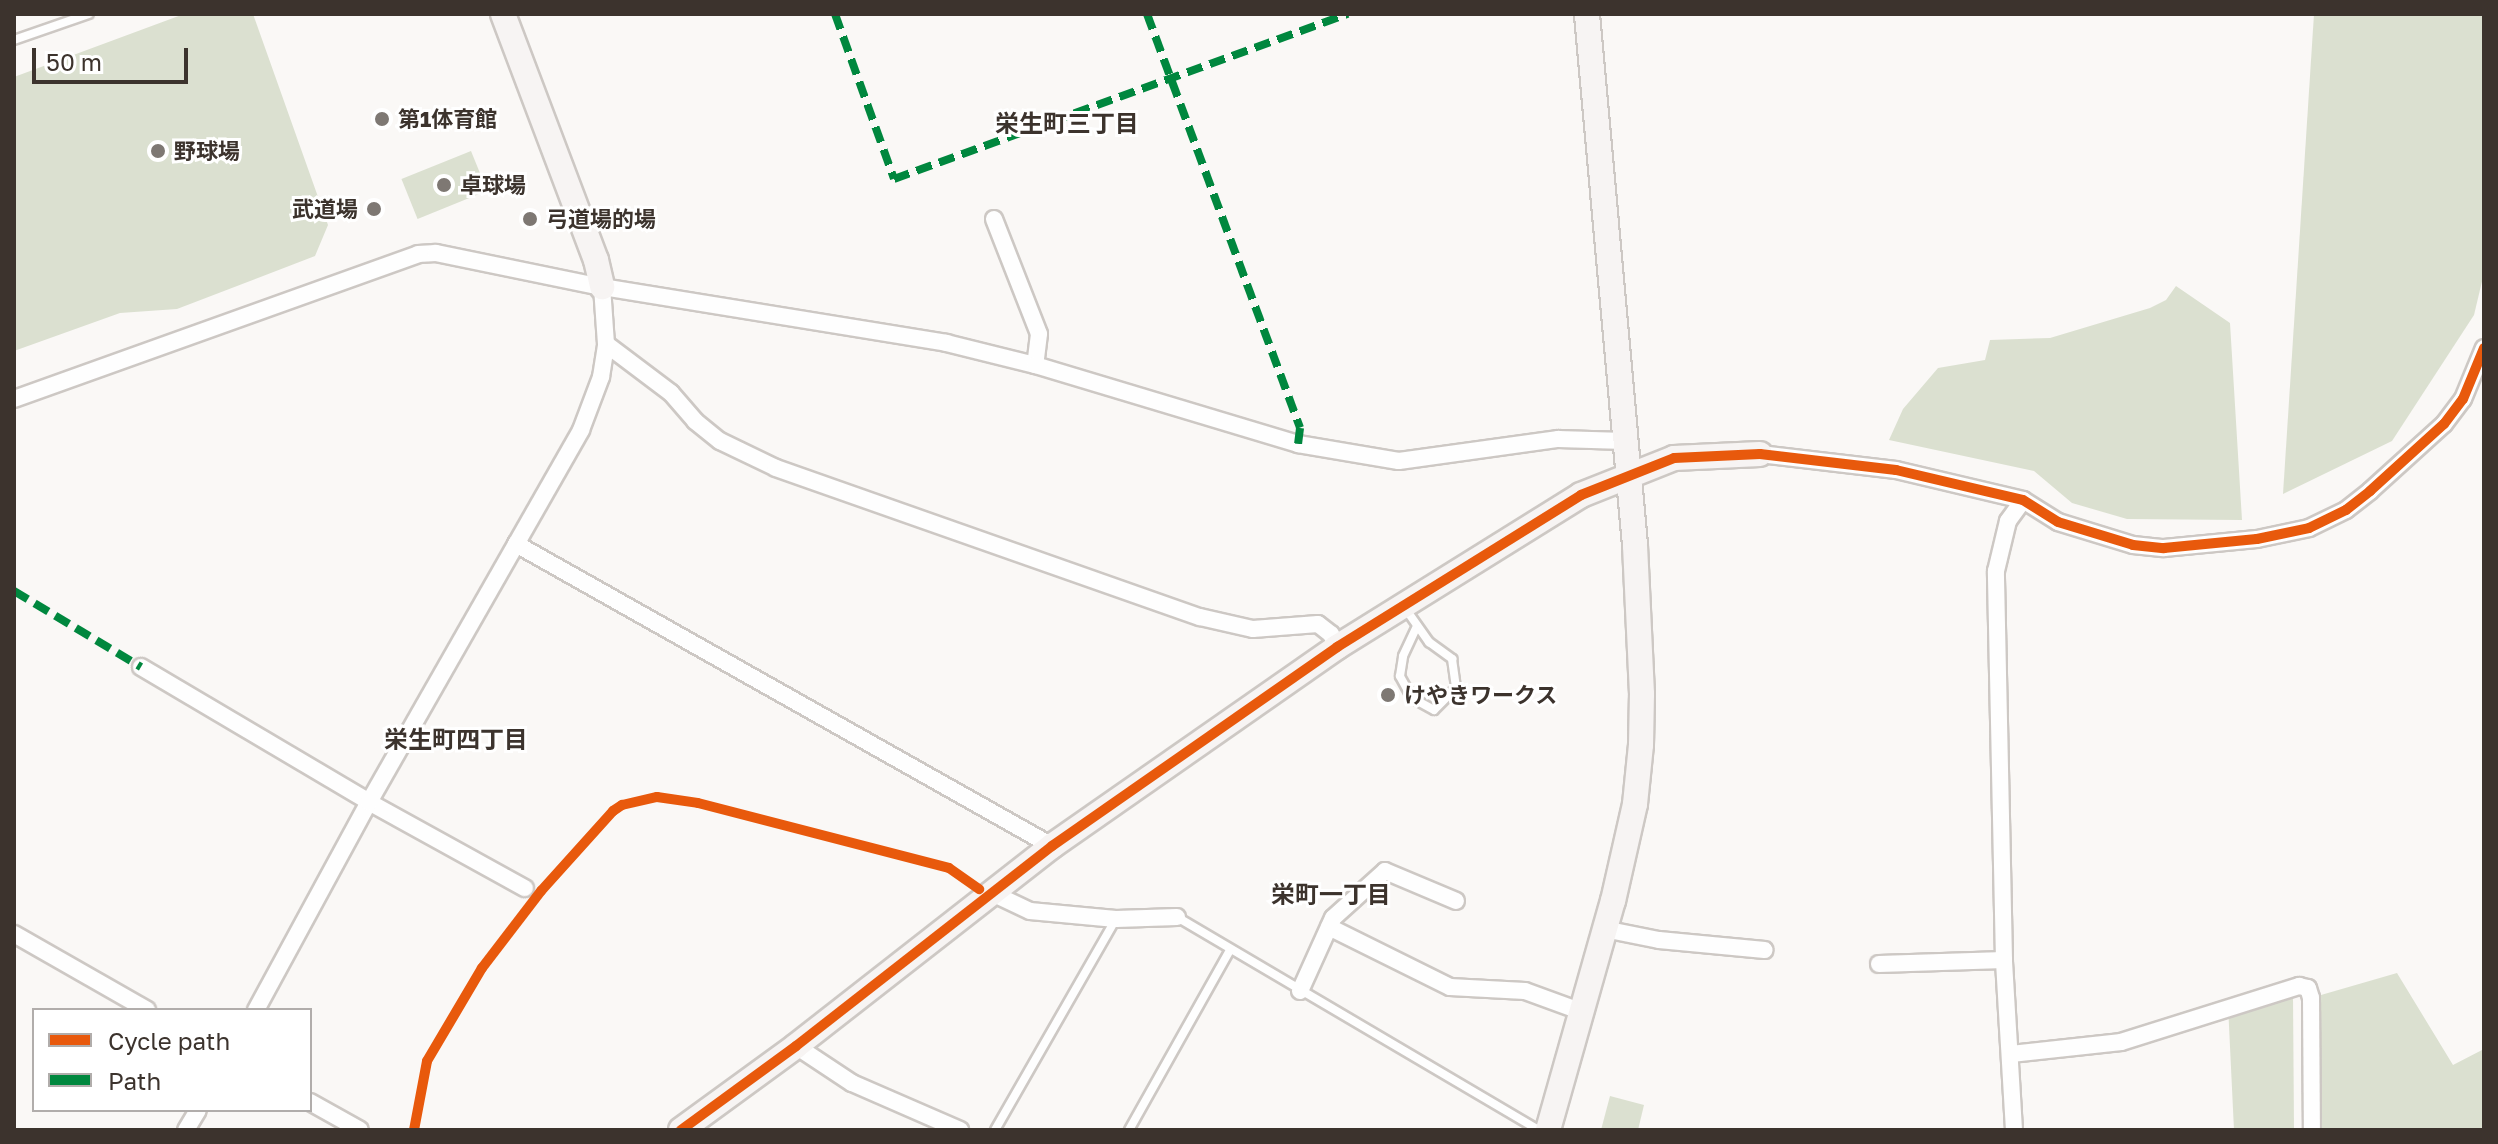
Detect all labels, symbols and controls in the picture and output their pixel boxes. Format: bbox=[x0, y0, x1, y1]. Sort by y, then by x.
scale bar bbox=[36, 32, 192, 82]
text: 50 m bbox=[46, 47, 102, 76]
place label: 第1体育館 bbox=[398, 106, 497, 132]
district label: 栄生町三丁目 bbox=[995, 109, 1139, 137]
marker: 第1体育館 bbox=[373, 110, 391, 128]
place label: 野球場 bbox=[174, 138, 240, 164]
marker: 野球場 bbox=[149, 142, 167, 160]
place label: 卓球場 bbox=[460, 172, 526, 198]
marker: 卓球場 bbox=[435, 176, 453, 194]
place label: 武道場 bbox=[292, 196, 358, 222]
marker: 武道場 bbox=[365, 200, 383, 218]
place label: 弓道場的場 bbox=[546, 206, 656, 232]
marker: 弓道場的場 bbox=[521, 210, 539, 228]
place label: けやきワークス bbox=[1404, 682, 1558, 708]
marker: けやきワークス bbox=[1379, 686, 1397, 704]
district label: 栄生町四丁目 bbox=[384, 725, 528, 753]
district label: 栄町一丁目 bbox=[1271, 880, 1391, 908]
legend bbox=[32, 1008, 312, 1112]
text: Cycle path bbox=[108, 1026, 230, 1055]
text: Path bbox=[108, 1066, 161, 1095]

